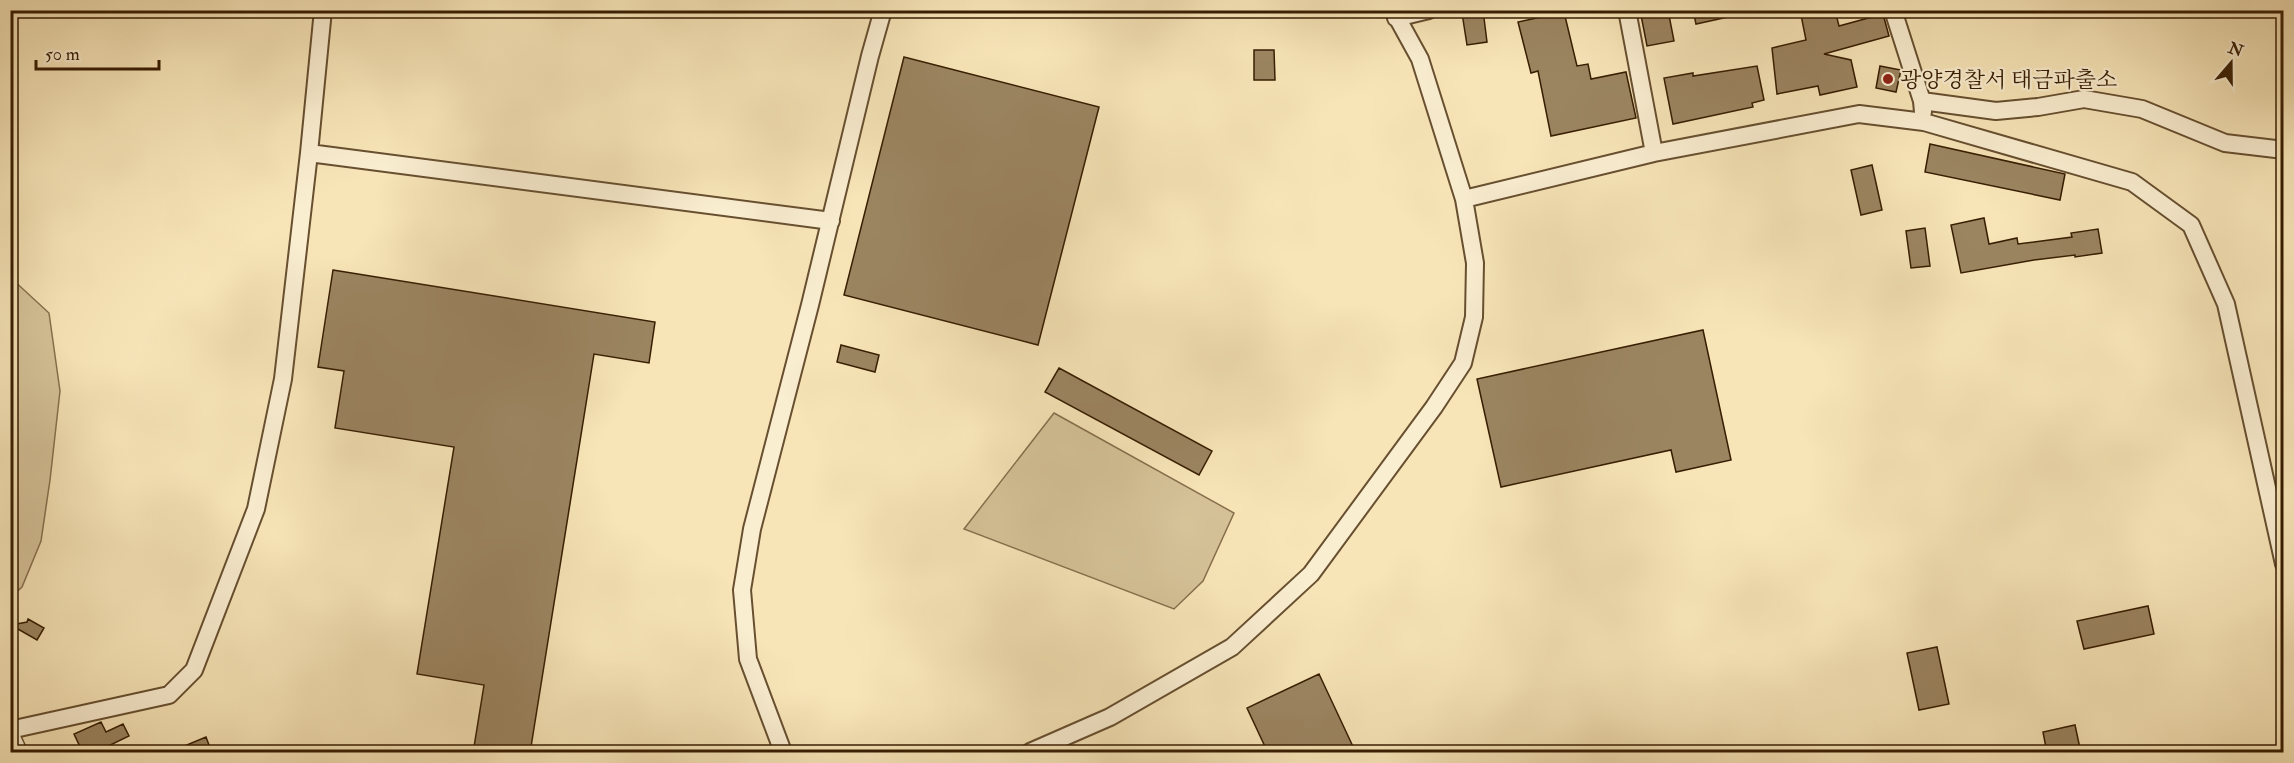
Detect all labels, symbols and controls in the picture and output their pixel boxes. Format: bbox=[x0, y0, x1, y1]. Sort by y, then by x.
scale bar bbox=[36, 33, 159, 71]
north arrow bbox=[2201, 33, 2261, 93]
text: N bbox=[2225, 38, 2247, 62]
text: 50 m bbox=[45, 43, 80, 66]
place label: 광양경찰서 태금파출소 bbox=[1900, 66, 2117, 94]
marker: 광양경찰서 태금파출소 bbox=[1881, 72, 1895, 86]

